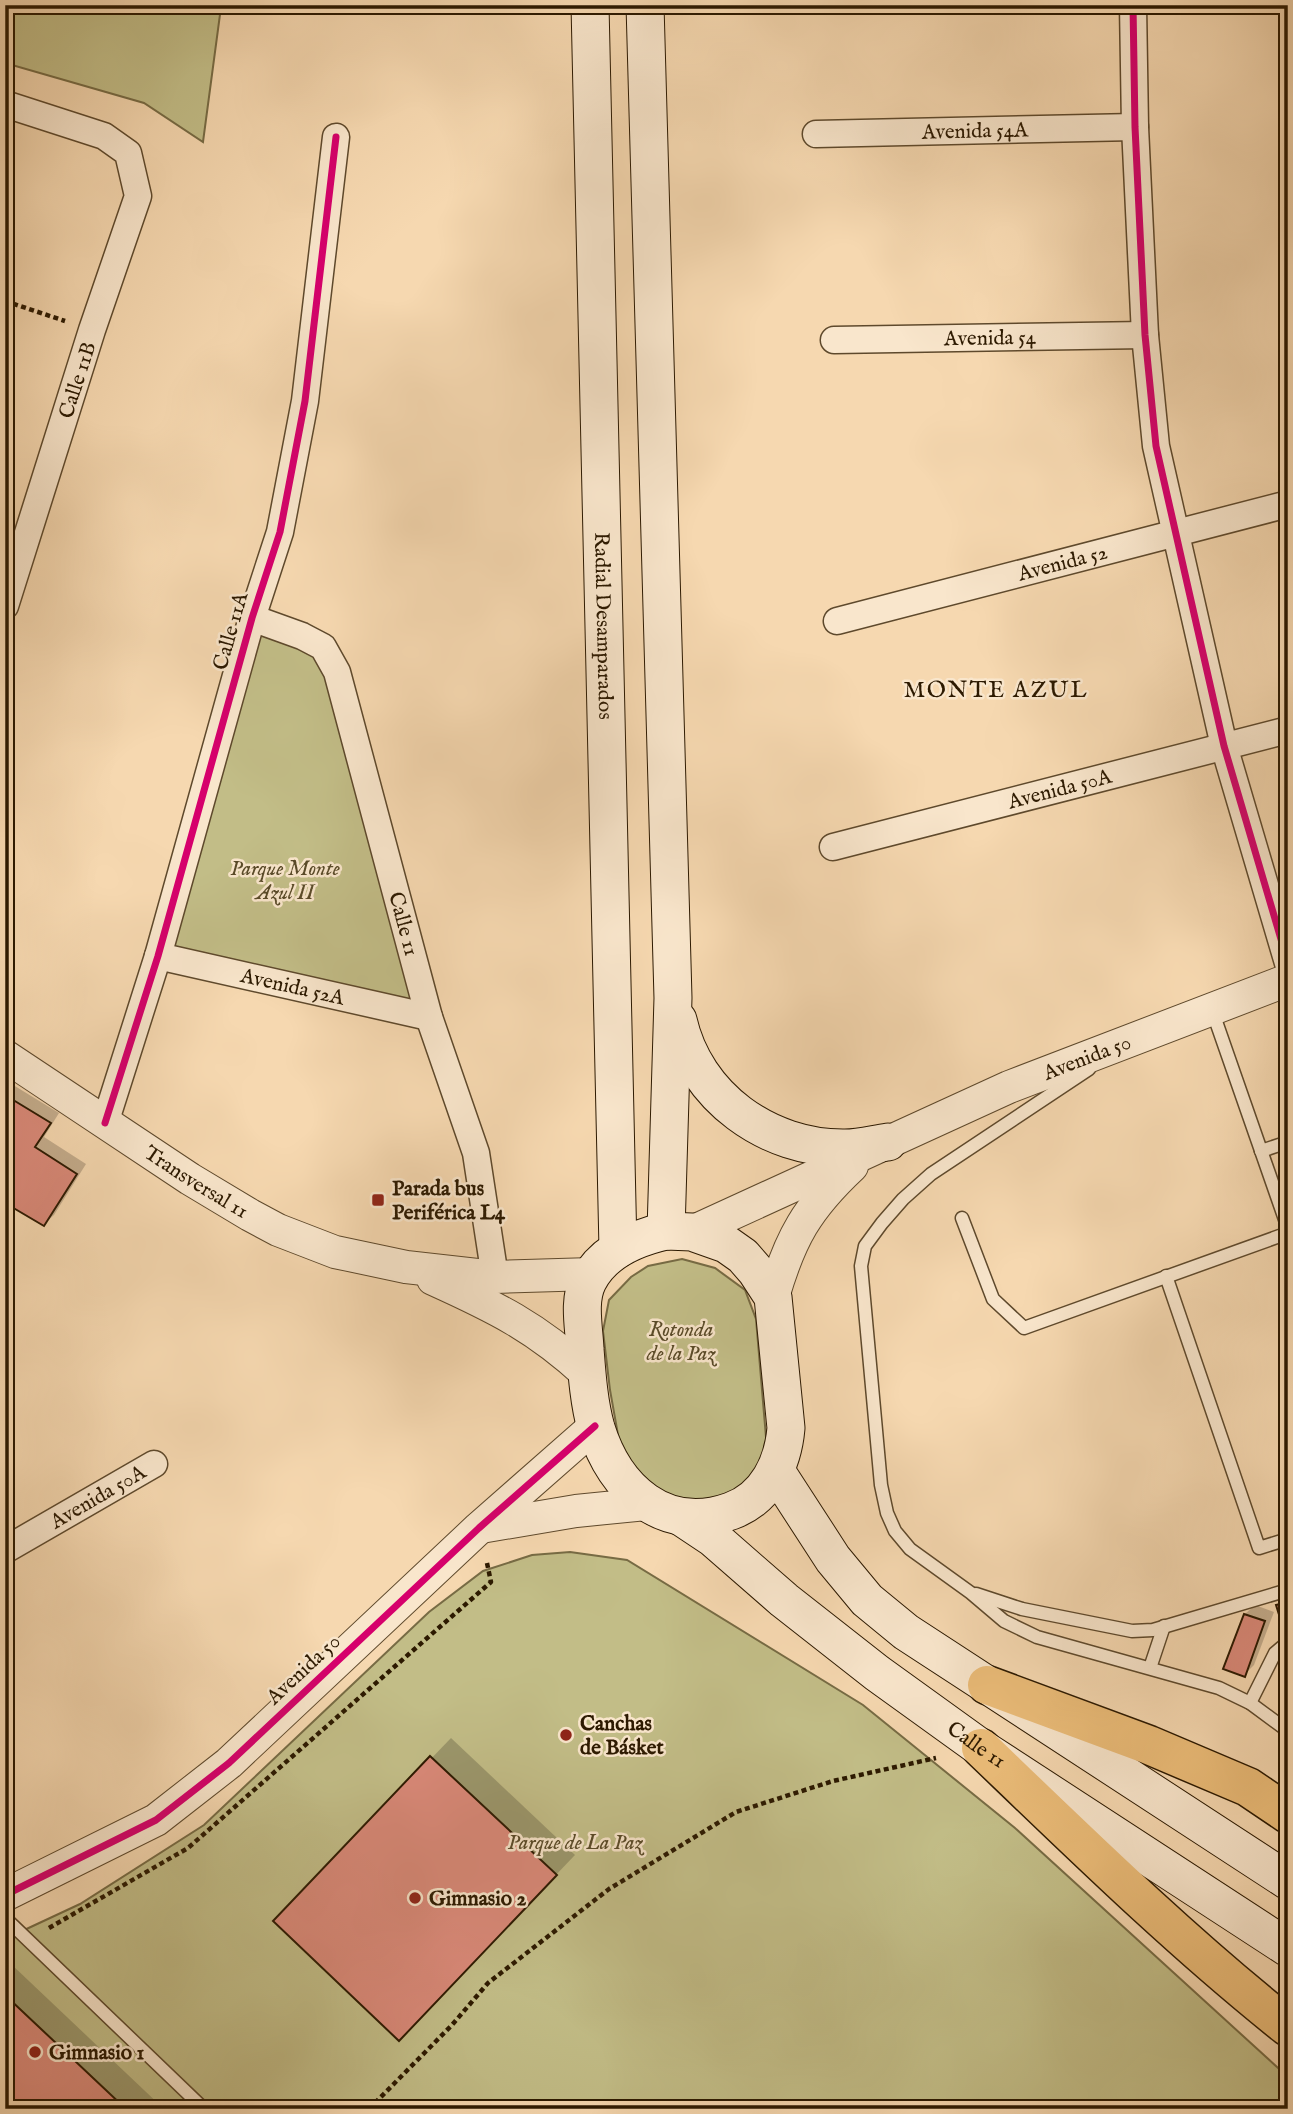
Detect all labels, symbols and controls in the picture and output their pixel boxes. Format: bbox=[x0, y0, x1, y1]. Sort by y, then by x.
street label: Avenida 54A bbox=[921, 117, 1029, 147]
street label: Avenida 54 bbox=[943, 325, 1037, 353]
street label: Calle 11B bbox=[53, 339, 104, 422]
street label: Radial Desamparados bbox=[587, 532, 618, 720]
street label: Avenida 52 bbox=[1014, 539, 1111, 589]
street label: Calle 11A bbox=[207, 589, 256, 673]
district label: MONTE AZUL bbox=[903, 676, 1089, 705]
street label: Avenida 50A bbox=[1004, 764, 1116, 817]
park label: Parque Monte Azul II bbox=[230, 856, 340, 907]
street label: Calle 11 bbox=[381, 889, 424, 959]
street label: Avenida 52A bbox=[237, 963, 348, 1013]
street label: Avenida 50 bbox=[1039, 1029, 1135, 1088]
street label: Transversal 11 bbox=[138, 1140, 253, 1226]
place label: Parada bus Periférica L4 bbox=[392, 1176, 506, 1227]
marker: Parada bus Periférica L4 bbox=[370, 1192, 386, 1208]
park label: Rotonda de la Paz bbox=[646, 1317, 717, 1368]
street label: Avenida 50A bbox=[45, 1459, 152, 1537]
street label: Avenida 50 bbox=[260, 1629, 347, 1712]
place label: Canchas de Básket bbox=[580, 1711, 665, 1762]
street label: Calle 11 bbox=[941, 1716, 1010, 1775]
marker: Canchas de Básket bbox=[558, 1727, 574, 1743]
park label: Parque de La Paz bbox=[508, 1830, 645, 1857]
place label: Gimnasio 2 bbox=[429, 1886, 527, 1913]
marker: Gimnasio 2 bbox=[407, 1890, 423, 1906]
place label: Gimnasio 1 bbox=[49, 2040, 145, 2067]
marker: Gimnasio 1 bbox=[27, 2044, 43, 2060]

